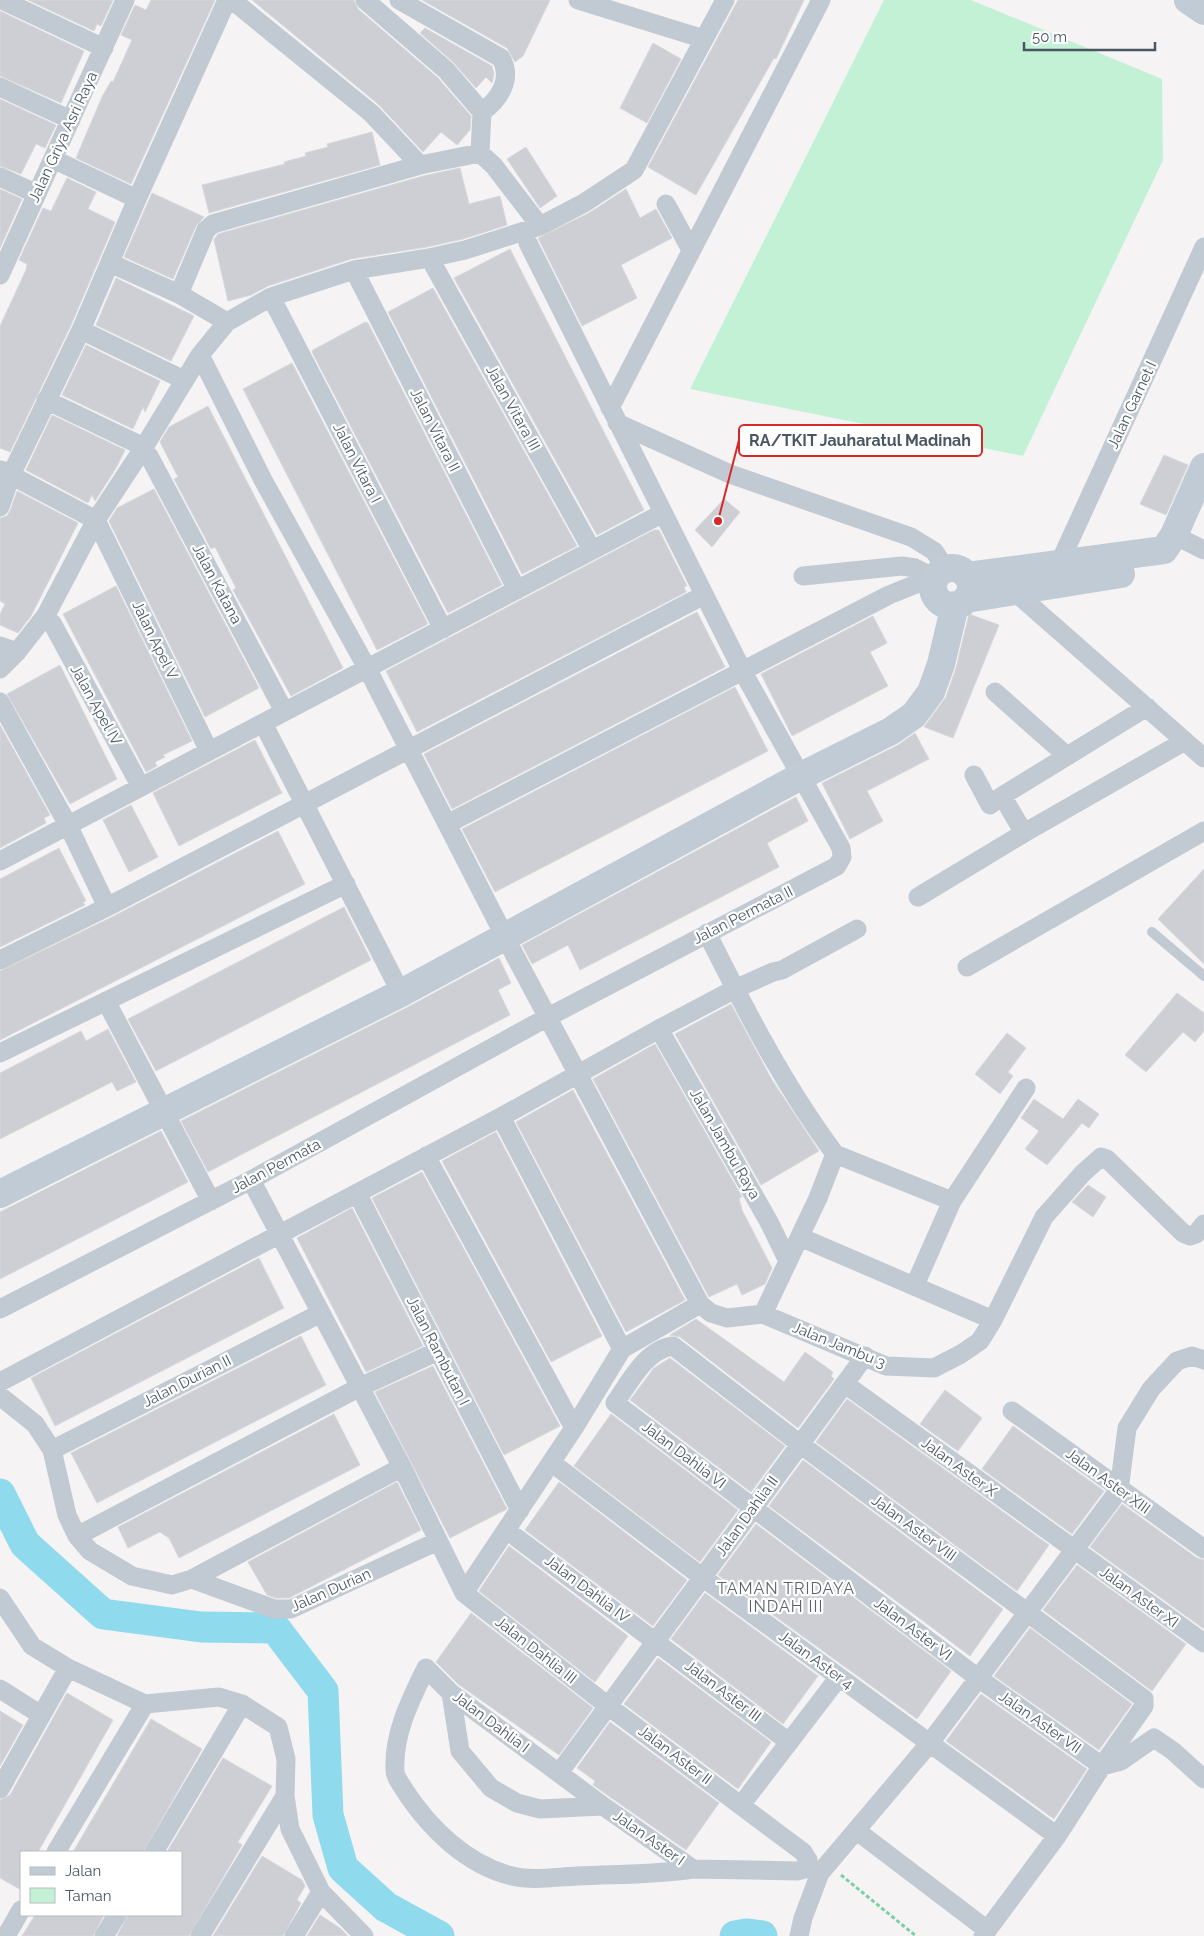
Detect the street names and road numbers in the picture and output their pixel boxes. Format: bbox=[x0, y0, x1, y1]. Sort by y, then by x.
street label: Jalan Griya Asri Raya bbox=[25, 69, 101, 205]
street label: Jalan Garnet I bbox=[1104, 358, 1160, 452]
street label: Jalan Vitara III bbox=[482, 362, 544, 454]
street label: Jalan Vitara II bbox=[406, 385, 464, 475]
street label: Jalan Vitara I bbox=[329, 420, 385, 506]
street label: Jalan Katana bbox=[188, 541, 246, 627]
street label: Jalan Apel V bbox=[128, 598, 182, 682]
street label: Jalan Apel IV bbox=[67, 662, 125, 748]
street label: Jalan Permata II bbox=[690, 882, 796, 948]
street label: Jalan Jambu Raya bbox=[686, 1086, 764, 1202]
street label: Jalan Permata bbox=[228, 1135, 324, 1197]
street label: Jalan Rambutan I bbox=[403, 1294, 473, 1408]
street label: Jalan Jambu 3 bbox=[790, 1318, 888, 1372]
street label: Jalan Durian II bbox=[140, 1351, 234, 1411]
street label: Jalan Dahlia VI bbox=[638, 1418, 730, 1492]
street label: Jalan Aster X bbox=[918, 1434, 1001, 1501]
street label: Jalan Aster XIII bbox=[1062, 1444, 1154, 1518]
street label: Jalan Dahlia II bbox=[712, 1472, 782, 1560]
street label: Jalan Aster VIII bbox=[868, 1491, 960, 1565]
street label: Jalan Dahlia IV bbox=[541, 1551, 633, 1627]
street label: Jalan Aster XI bbox=[1096, 1563, 1182, 1631]
street label: Jalan Durian bbox=[288, 1564, 374, 1616]
street label: Jalan Aster VI bbox=[871, 1594, 955, 1664]
street label: Jalan Dahlia III bbox=[492, 1613, 580, 1687]
street label: Jalan Aster 4 bbox=[775, 1627, 857, 1693]
street label: Jalan Aster III bbox=[681, 1657, 765, 1725]
street label: Jalan Aster VII bbox=[995, 1687, 1085, 1757]
street label: Jalan Dahlia I bbox=[449, 1688, 533, 1756]
street label: Jalan Aster II bbox=[635, 1722, 715, 1788]
street label: Jalan Aster I bbox=[610, 1807, 688, 1869]

